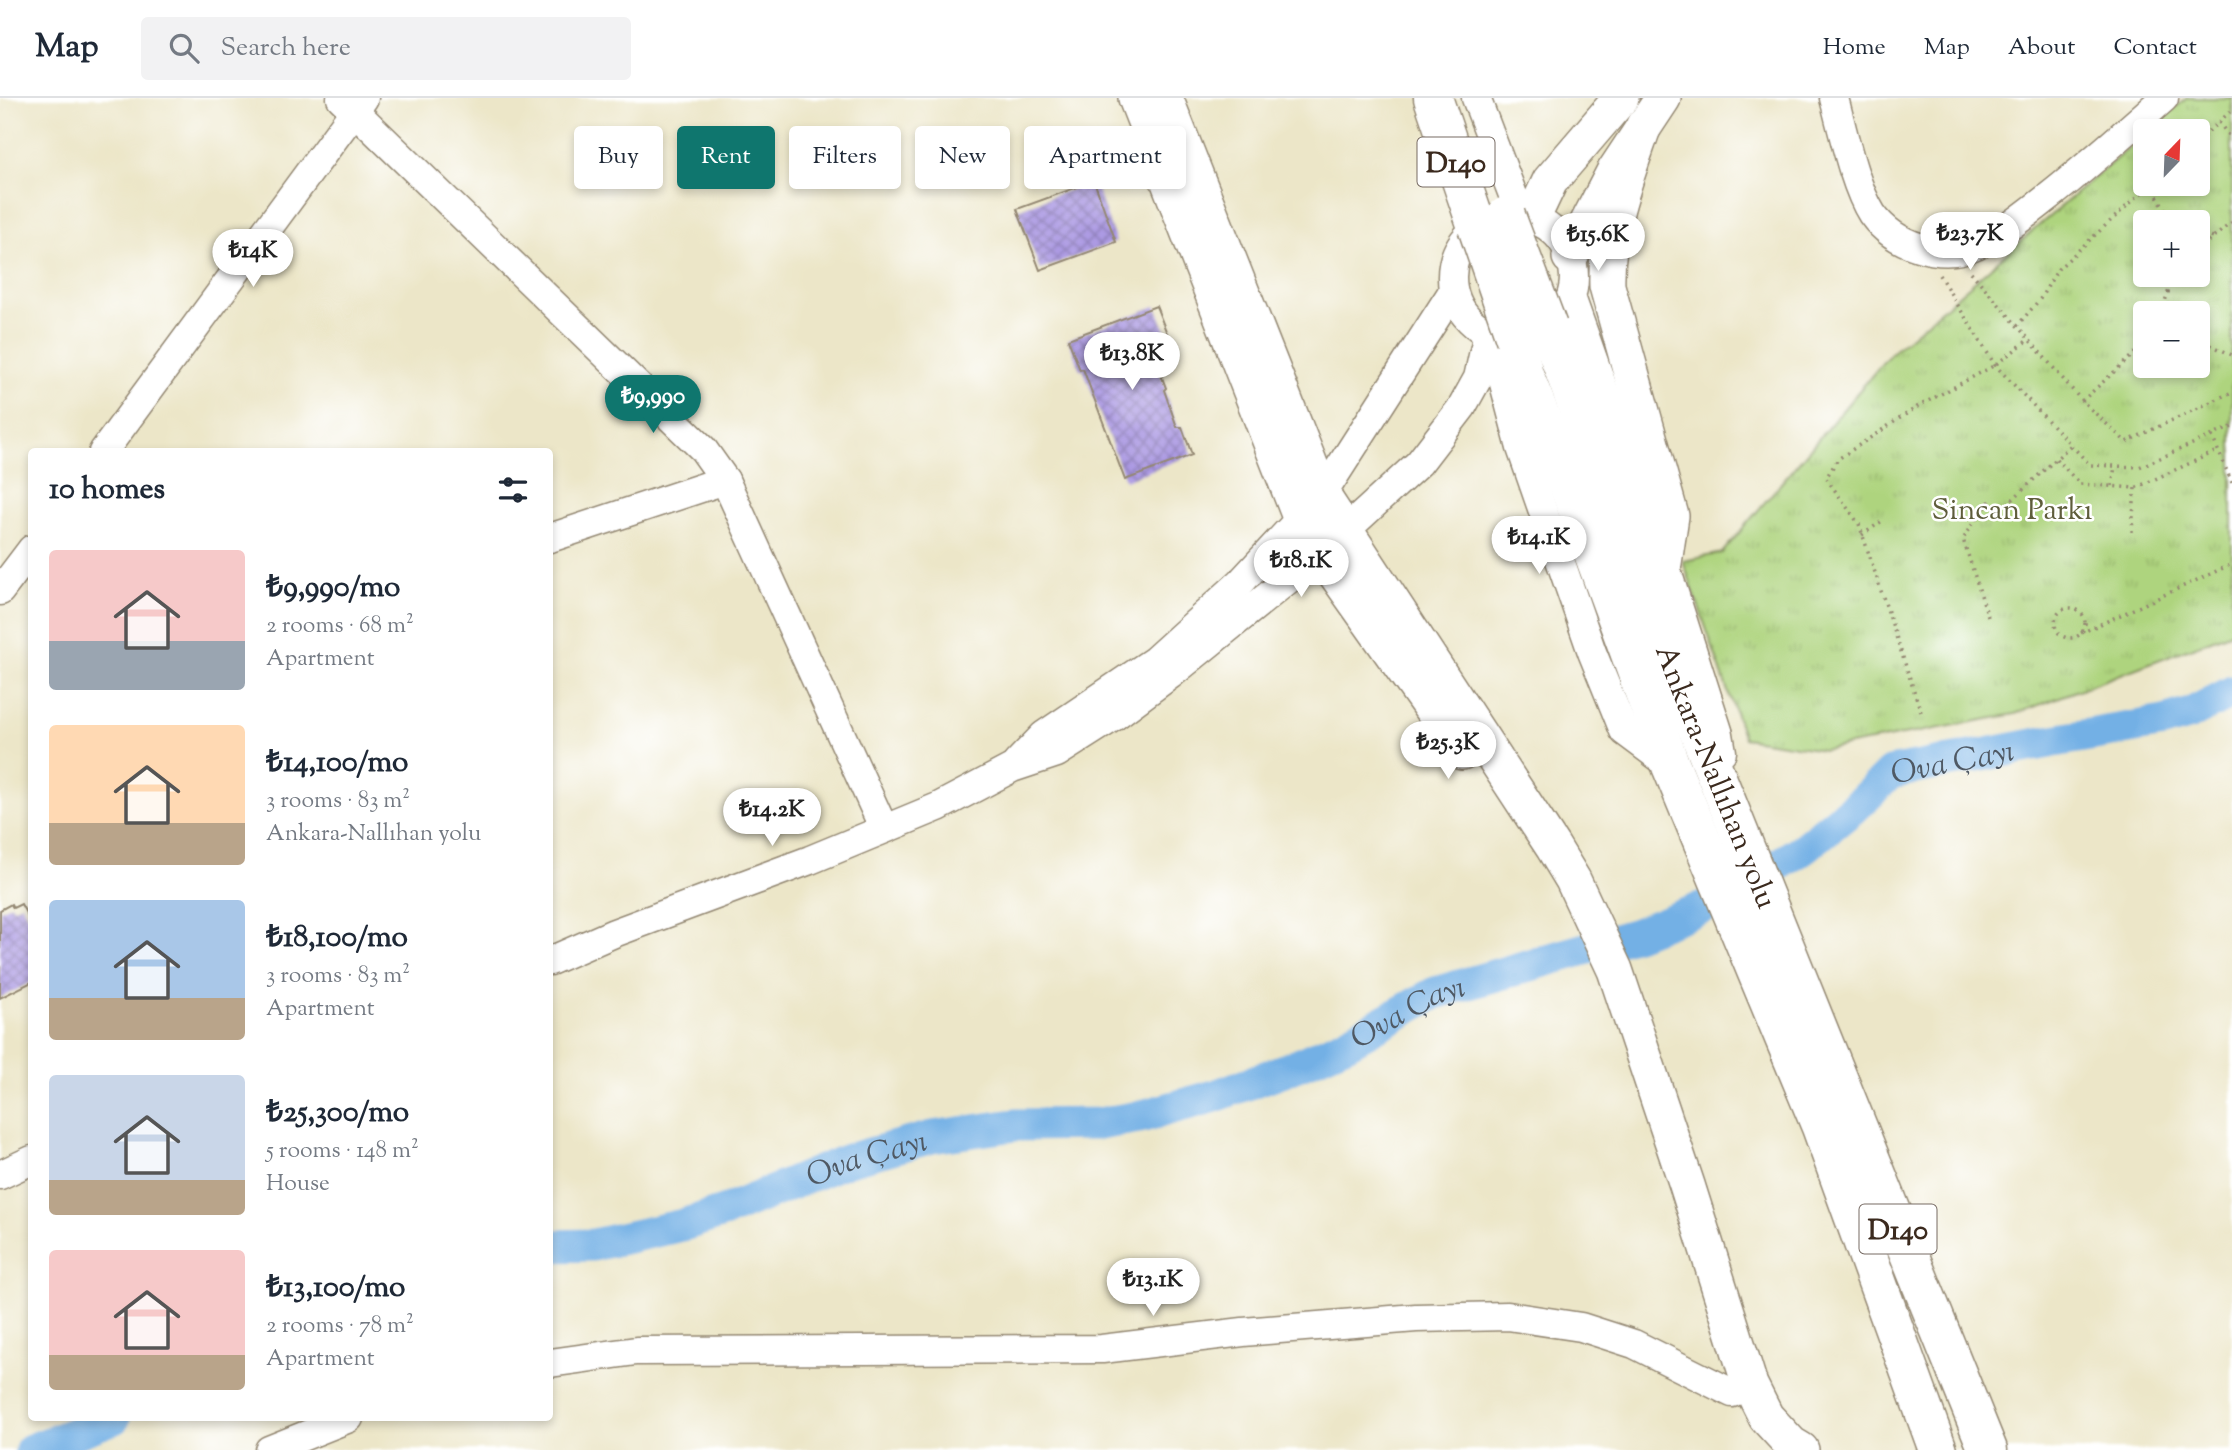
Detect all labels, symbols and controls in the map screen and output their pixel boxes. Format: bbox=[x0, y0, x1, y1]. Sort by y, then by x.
search box bbox=[141, 17, 631, 80]
text: Map bbox=[35, 24, 99, 72]
icon: search bbox=[165, 29, 203, 67]
text: Search here bbox=[221, 30, 351, 67]
text: Home bbox=[1823, 31, 1886, 65]
text: Map bbox=[1924, 31, 1970, 65]
text: About bbox=[2008, 31, 2075, 65]
text: Contact bbox=[2113, 31, 2197, 65]
north arrow bbox=[2133, 119, 2210, 196]
map controls bbox=[2133, 119, 2210, 378]
chip: Buy bbox=[574, 126, 663, 189]
chip: Rent bbox=[677, 126, 775, 189]
chip: Filters bbox=[789, 126, 901, 189]
chip: New bbox=[915, 126, 1010, 189]
chip: Apartment bbox=[1024, 126, 1186, 189]
road number: D140 bbox=[1418, 138, 1494, 186]
button: + bbox=[2133, 210, 2210, 287]
pin: ₺23.7K bbox=[1913, 212, 2027, 272]
pin: ₺15.6K bbox=[1541, 214, 1655, 273]
text: ₺23.7K bbox=[1936, 218, 2004, 251]
text: ₺15.6K bbox=[1567, 219, 1629, 252]
pin: ₺14K bbox=[212, 230, 294, 289]
text: ₺14K bbox=[228, 235, 278, 268]
button: − bbox=[2133, 301, 2210, 378]
pin: ₺13.8K bbox=[1075, 332, 1189, 392]
text: ₺13.8K bbox=[1100, 338, 1164, 371]
pin: ₺9,990 bbox=[596, 376, 710, 435]
text: ₺9,990 bbox=[621, 381, 685, 414]
text: 10 homes bbox=[49, 469, 165, 512]
icon: filters bbox=[494, 471, 532, 509]
park label: Sincan Parkı bbox=[1931, 490, 2093, 533]
pin: ₺14.1K bbox=[1482, 517, 1596, 576]
text: ₺14.1K bbox=[1508, 522, 1570, 555]
pin: ₺18.1K bbox=[1244, 540, 1358, 599]
text: ₺18.1K bbox=[1270, 545, 1332, 578]
text: ₺9,990/mo bbox=[266, 567, 400, 610]
icon: home bbox=[105, 578, 189, 662]
text: 2 rooms · 68 m² bbox=[266, 610, 414, 643]
street label: Ankara-Nallıhan yolu bbox=[1642, 639, 1787, 916]
text: Apartment bbox=[266, 643, 375, 676]
pin: ₺25.3K bbox=[1391, 722, 1505, 781]
text: ₺25.3K bbox=[1416, 727, 1480, 760]
water label: Ova Çayı bbox=[1887, 729, 2018, 798]
text: ₺14,100/mo bbox=[266, 742, 408, 785]
icon: home bbox=[105, 753, 189, 837]
text: 3 rooms · 83 m² bbox=[266, 785, 410, 818]
pin: ₺14.2K bbox=[715, 788, 829, 848]
text: ₺14.2K bbox=[739, 794, 805, 827]
text: Ankara-Nallıhan yolu bbox=[266, 818, 481, 851]
text: ₺18,100/mo bbox=[266, 917, 408, 960]
icon: home bbox=[105, 928, 189, 1012]
text: 3 rooms · 83 m² bbox=[266, 960, 410, 993]
water label: Ova Çayı bbox=[1342, 965, 1471, 1062]
text: Apartment bbox=[266, 993, 375, 1026]
text: ₺25,300/mo bbox=[266, 1092, 409, 1135]
icon: home bbox=[105, 1103, 189, 1187]
water label: Ova Çayı bbox=[800, 1119, 933, 1201]
text: 5 rooms · 148 m² bbox=[266, 1135, 419, 1168]
text: House bbox=[266, 1168, 330, 1201]
road number: D140 bbox=[1860, 1204, 1937, 1254]
pin: ₺13.1K bbox=[1096, 1258, 1210, 1318]
text: ₺13.1K bbox=[1123, 1264, 1183, 1297]
text: ₺13,100/mo bbox=[266, 1267, 405, 1310]
icon: home bbox=[105, 1278, 189, 1362]
text: 2 rooms · 78 m² bbox=[266, 1310, 414, 1343]
text: Apartment bbox=[266, 1343, 375, 1376]

